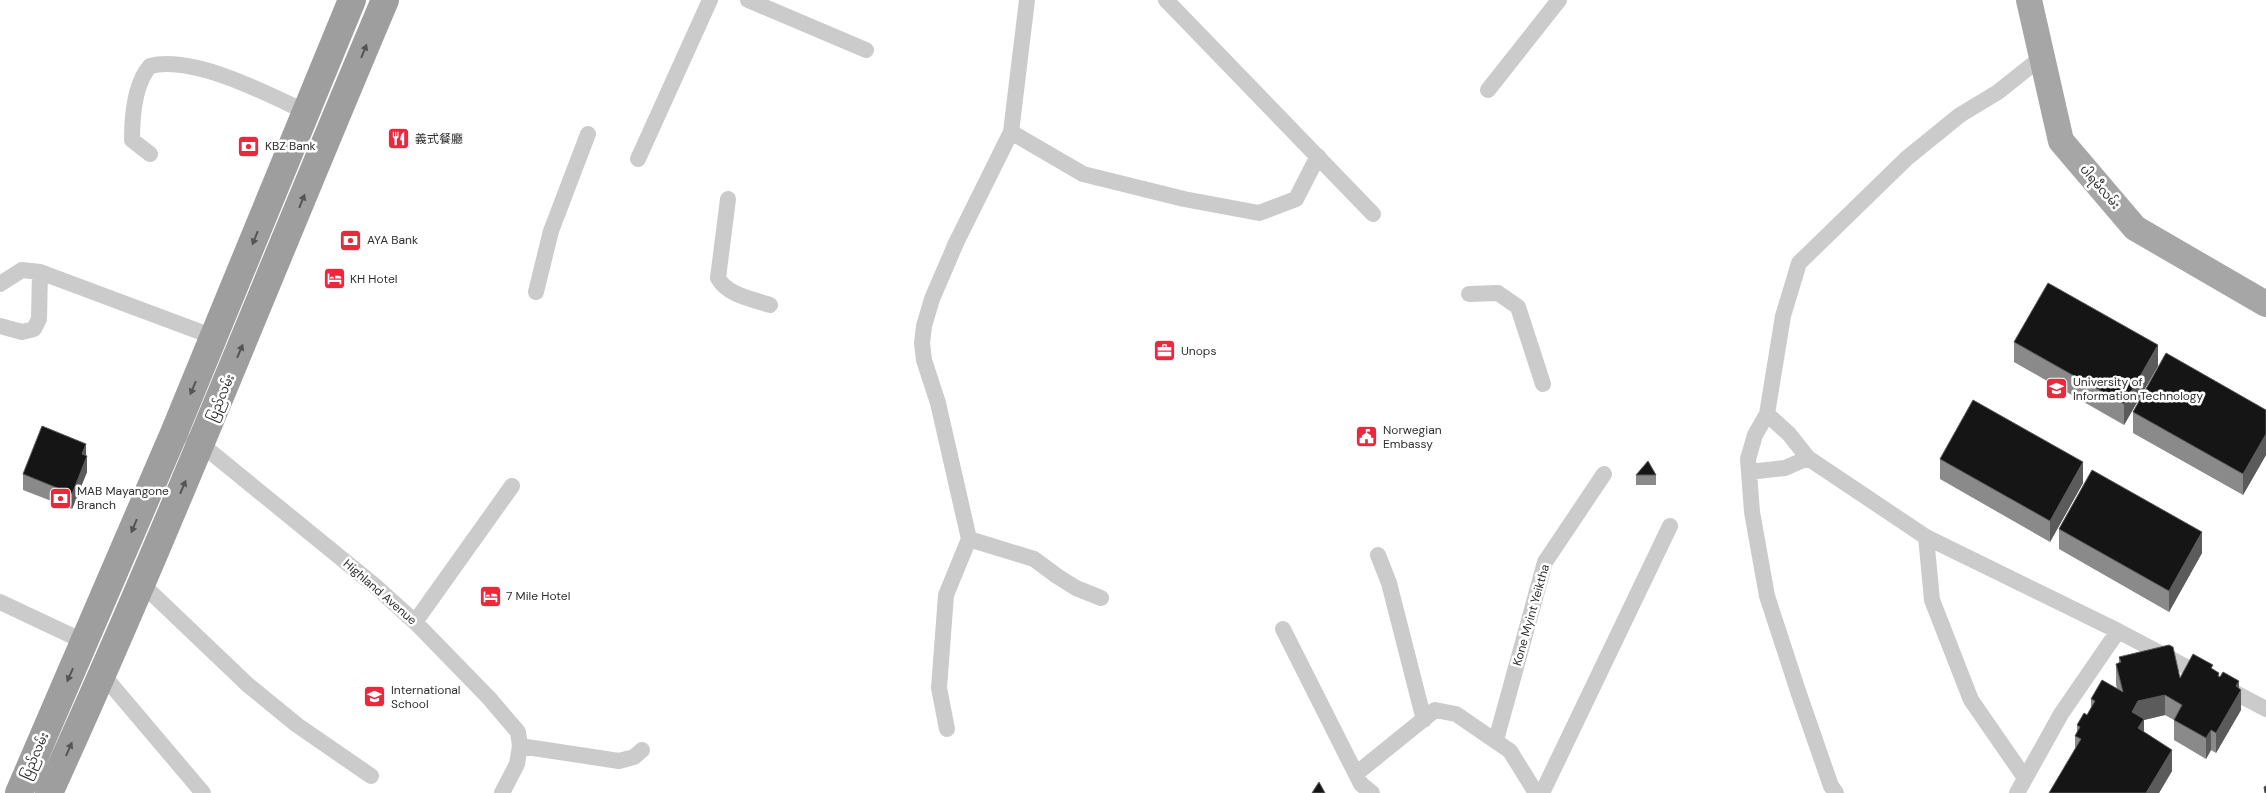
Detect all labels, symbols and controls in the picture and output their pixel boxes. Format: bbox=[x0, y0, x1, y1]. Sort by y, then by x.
one-way arrow bbox=[361, 43, 369, 58]
restaurant icon: 義式餐廳 bbox=[387, 127, 411, 151]
place label: 義式餐廳 bbox=[415, 131, 463, 147]
bank icon: KBZ Bank bbox=[237, 134, 261, 158]
place label: KBZ Bank bbox=[265, 138, 316, 154]
street label: ပါရမီလမ်း bbox=[2075, 161, 2124, 214]
one-way arrow bbox=[299, 194, 307, 208]
bank icon: AYA Bank bbox=[339, 228, 363, 252]
one-way arrow bbox=[250, 231, 258, 245]
place label: AYA Bank bbox=[367, 232, 418, 248]
hotel icon: KH Hotel bbox=[322, 267, 346, 291]
place label: KH Hotel bbox=[350, 271, 397, 287]
office icon: Unops bbox=[1153, 339, 1177, 363]
place label: Unops bbox=[1181, 343, 1216, 359]
one-way arrow bbox=[237, 344, 245, 358]
street label: ပြည်လမ်း bbox=[203, 371, 240, 425]
place label: University of Information Technology bbox=[2073, 374, 2203, 404]
school or university icon: University of Information Technology bbox=[2045, 377, 2069, 401]
one-way arrow bbox=[188, 381, 196, 395]
place label: Norwegian Embassy bbox=[1383, 422, 1442, 452]
public building icon: Norwegian Embassy bbox=[1355, 425, 1379, 449]
one-way arrow bbox=[179, 480, 187, 494]
place label: MAB Mayangone Branch bbox=[77, 483, 169, 513]
bank icon: MAB Mayangone Branch bbox=[49, 486, 73, 510]
one-way arrow bbox=[130, 519, 138, 533]
street label: Highland Avenue bbox=[340, 556, 420, 628]
street label: Kone Myint Yeiktha bbox=[1509, 562, 1553, 668]
hotel icon: 7 Mile Hotel bbox=[478, 584, 502, 608]
place label: 7 Mile Hotel bbox=[506, 588, 570, 604]
one-way arrow bbox=[65, 668, 73, 682]
place label: International School bbox=[391, 682, 461, 712]
school or university icon: International School bbox=[363, 685, 387, 709]
street label: ပြည်လမ်း bbox=[17, 730, 54, 783]
one-way arrow bbox=[66, 742, 74, 756]

